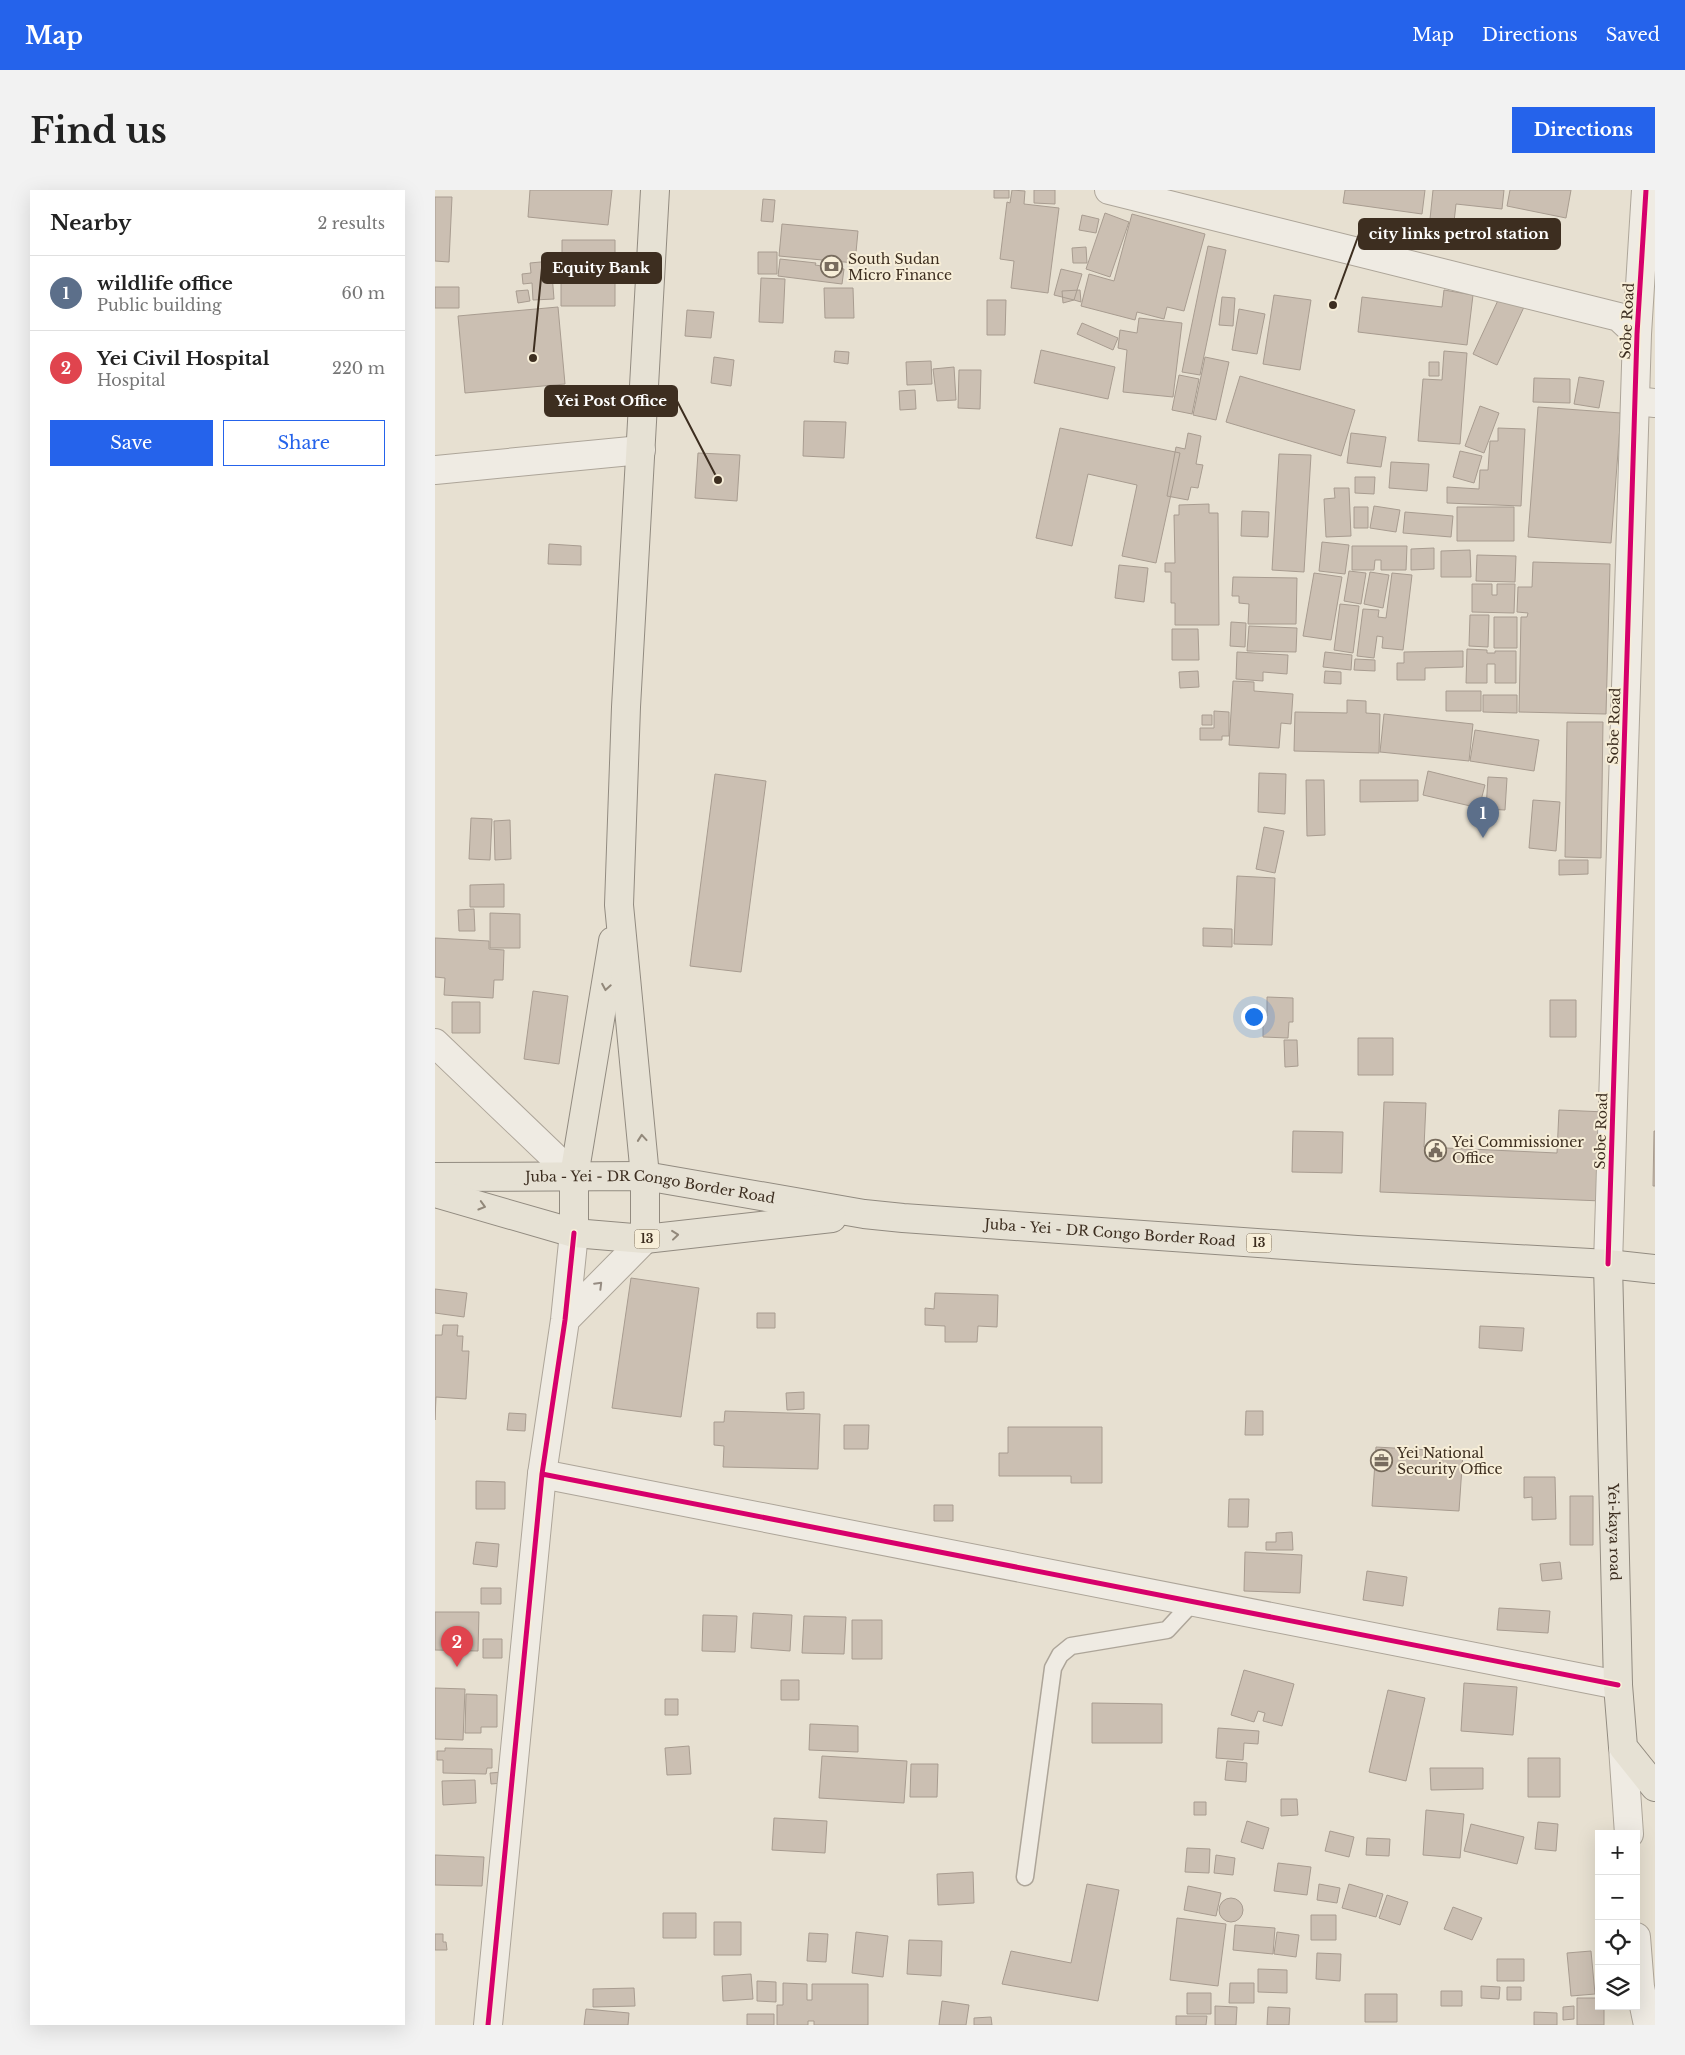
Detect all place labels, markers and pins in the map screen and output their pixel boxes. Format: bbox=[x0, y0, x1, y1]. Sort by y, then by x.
callout: city links petrol station bbox=[1359, 219, 1560, 249]
place label: South Sudan Micro Finance bbox=[848, 250, 952, 284]
callout: Equity Bank bbox=[542, 253, 661, 283]
bank icon: South Sudan Micro Finance bbox=[820, 255, 844, 279]
callout: Yei Post Office bbox=[545, 386, 677, 416]
pin: 1 bbox=[1467, 797, 1499, 838]
place label: Yei Commissioner Office bbox=[1451, 1133, 1584, 1167]
public building icon: Yei Commissioner Office bbox=[1424, 1138, 1448, 1162]
place label: Yei National Security Office bbox=[1396, 1444, 1503, 1478]
office icon: Yei National Security Office bbox=[1369, 1449, 1393, 1473]
pin: 2 bbox=[441, 1626, 473, 1667]

